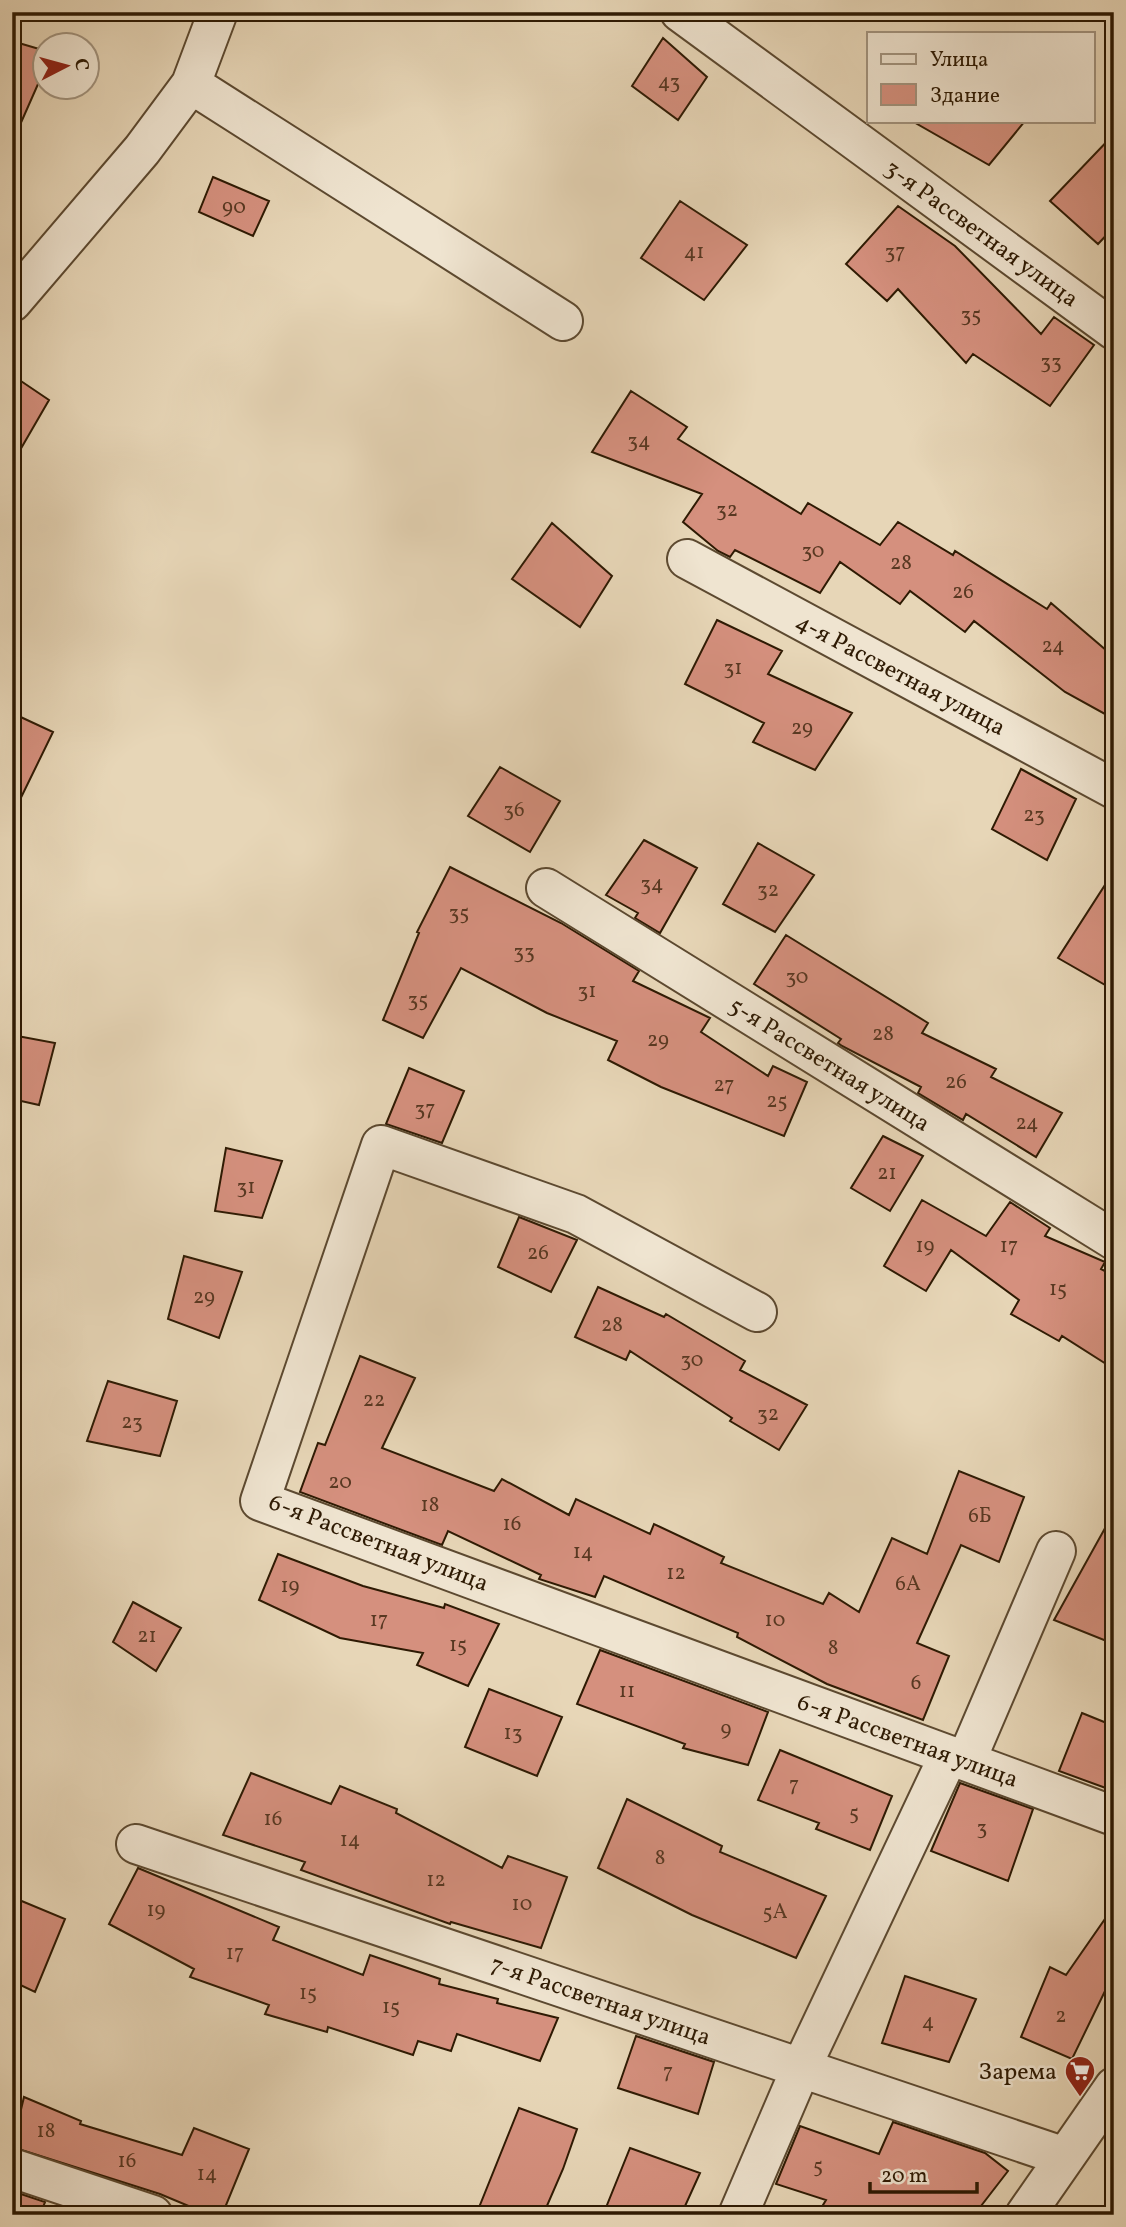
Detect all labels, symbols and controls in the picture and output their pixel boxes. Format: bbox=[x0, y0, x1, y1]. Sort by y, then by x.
north arrow bbox=[32, 32, 102, 102]
legend bbox=[867, 32, 1094, 122]
text: Улица bbox=[930, 46, 988, 75]
text: С bbox=[67, 57, 94, 72]
house number: 43 bbox=[658, 68, 680, 97]
text: Здание bbox=[930, 82, 1000, 111]
street label: 3-я Рассветная улица bbox=[877, 153, 1085, 317]
house number: 90 bbox=[222, 193, 246, 222]
house number: 41 bbox=[684, 238, 704, 267]
house number: 37 bbox=[885, 238, 905, 267]
house number: 35 bbox=[961, 301, 981, 330]
house number: 33 bbox=[1040, 348, 1062, 377]
house number: 34 bbox=[627, 427, 651, 456]
house number: 32 bbox=[716, 496, 738, 525]
house number: 30 bbox=[802, 537, 824, 566]
house number: 28 bbox=[890, 549, 912, 578]
house number: 26 bbox=[952, 578, 974, 607]
street label: 4-я Рассветная улица bbox=[789, 606, 1011, 746]
house number: 24 bbox=[1041, 632, 1065, 661]
house number: 31 bbox=[724, 654, 742, 683]
house number: 29 bbox=[791, 714, 813, 743]
house number: 36 bbox=[503, 796, 525, 825]
house number: 23 bbox=[1023, 801, 1045, 830]
house number: 34 bbox=[640, 870, 664, 899]
house number: 32 bbox=[757, 876, 779, 905]
house number: 35 bbox=[449, 899, 469, 928]
house number: 33 bbox=[513, 938, 535, 967]
house number: 30 bbox=[786, 963, 808, 992]
house number: 31 bbox=[578, 977, 596, 1006]
house number: 35 bbox=[408, 986, 428, 1015]
street label: 5-я Рассветная улица bbox=[722, 990, 936, 1141]
house number: 28 bbox=[872, 1020, 894, 1049]
house number: 29 bbox=[647, 1026, 669, 1055]
house number: 26 bbox=[945, 1068, 967, 1097]
house number: 27 bbox=[714, 1071, 734, 1100]
house number: 25 bbox=[766, 1087, 788, 1116]
house number: 37 bbox=[415, 1095, 435, 1124]
house number: 24 bbox=[1015, 1109, 1039, 1138]
house number: 21 bbox=[877, 1159, 897, 1188]
house number: 31 bbox=[237, 1173, 255, 1202]
house number: 19 bbox=[915, 1232, 935, 1261]
house number: 17 bbox=[1000, 1232, 1018, 1261]
house number: 26 bbox=[527, 1239, 549, 1268]
house number: 15 bbox=[1049, 1275, 1067, 1304]
house number: 29 bbox=[193, 1283, 215, 1312]
house number: 28 bbox=[601, 1311, 623, 1340]
house number: 30 bbox=[681, 1346, 703, 1375]
house number: 22 bbox=[363, 1386, 385, 1415]
house number: 32 bbox=[757, 1400, 779, 1429]
house number: 23 bbox=[121, 1408, 143, 1437]
house number: 20 bbox=[328, 1468, 352, 1497]
street label: 6-я Рассветная улица bbox=[263, 1486, 493, 1601]
house number: 18 bbox=[421, 1491, 439, 1520]
house number: 6Б bbox=[968, 1502, 992, 1531]
house number: 16 bbox=[503, 1510, 521, 1539]
house number: 14 bbox=[573, 1538, 593, 1567]
house number: 12 bbox=[666, 1559, 686, 1588]
house number: 6А bbox=[895, 1570, 921, 1599]
house number: 19 bbox=[280, 1572, 300, 1601]
house number: 17 bbox=[370, 1606, 388, 1635]
house number: 10 bbox=[765, 1606, 785, 1635]
house number: 21 bbox=[137, 1622, 157, 1651]
house number: 15 bbox=[449, 1631, 467, 1660]
house number: 8 bbox=[828, 1634, 838, 1663]
house number: 6 bbox=[911, 1669, 921, 1698]
house number: 11 bbox=[619, 1677, 635, 1706]
street label: 6-я Рассветная улица bbox=[792, 1686, 1023, 1798]
house number: 9 bbox=[721, 1715, 732, 1744]
house number: 13 bbox=[504, 1719, 522, 1748]
house number: 7 bbox=[789, 1771, 799, 1800]
house number: 5 bbox=[849, 1799, 859, 1828]
house number: 16 bbox=[264, 1805, 282, 1834]
house number: 3 bbox=[977, 1814, 987, 1843]
house number: 14 bbox=[340, 1826, 360, 1855]
house number: 8 bbox=[655, 1844, 665, 1873]
house number: 12 bbox=[426, 1866, 446, 1895]
house number: 10 bbox=[512, 1890, 532, 1919]
house number: 19 bbox=[146, 1896, 166, 1925]
house number: 5А bbox=[763, 1898, 788, 1927]
house number: 17 bbox=[226, 1939, 244, 1968]
street label: 7-я Рассветная улица bbox=[486, 1948, 715, 2056]
house number: 15 bbox=[299, 1979, 317, 2008]
house number: 15 bbox=[382, 1993, 400, 2022]
house number: 2 bbox=[1055, 2002, 1067, 2031]
house number: 4 bbox=[922, 2008, 934, 2037]
supermarket icon: Зарема bbox=[1063, 2054, 1097, 2098]
place label: Зарема bbox=[979, 2056, 1057, 2090]
house number: 7 bbox=[663, 2058, 673, 2087]
house number: 18 bbox=[37, 2117, 55, 2146]
house number: 16 bbox=[118, 2147, 136, 2176]
scale bar bbox=[870, 2150, 977, 2194]
house number: 5 bbox=[813, 2152, 823, 2181]
house number: 14 bbox=[197, 2160, 217, 2189]
text: 20 m bbox=[881, 2162, 927, 2191]

